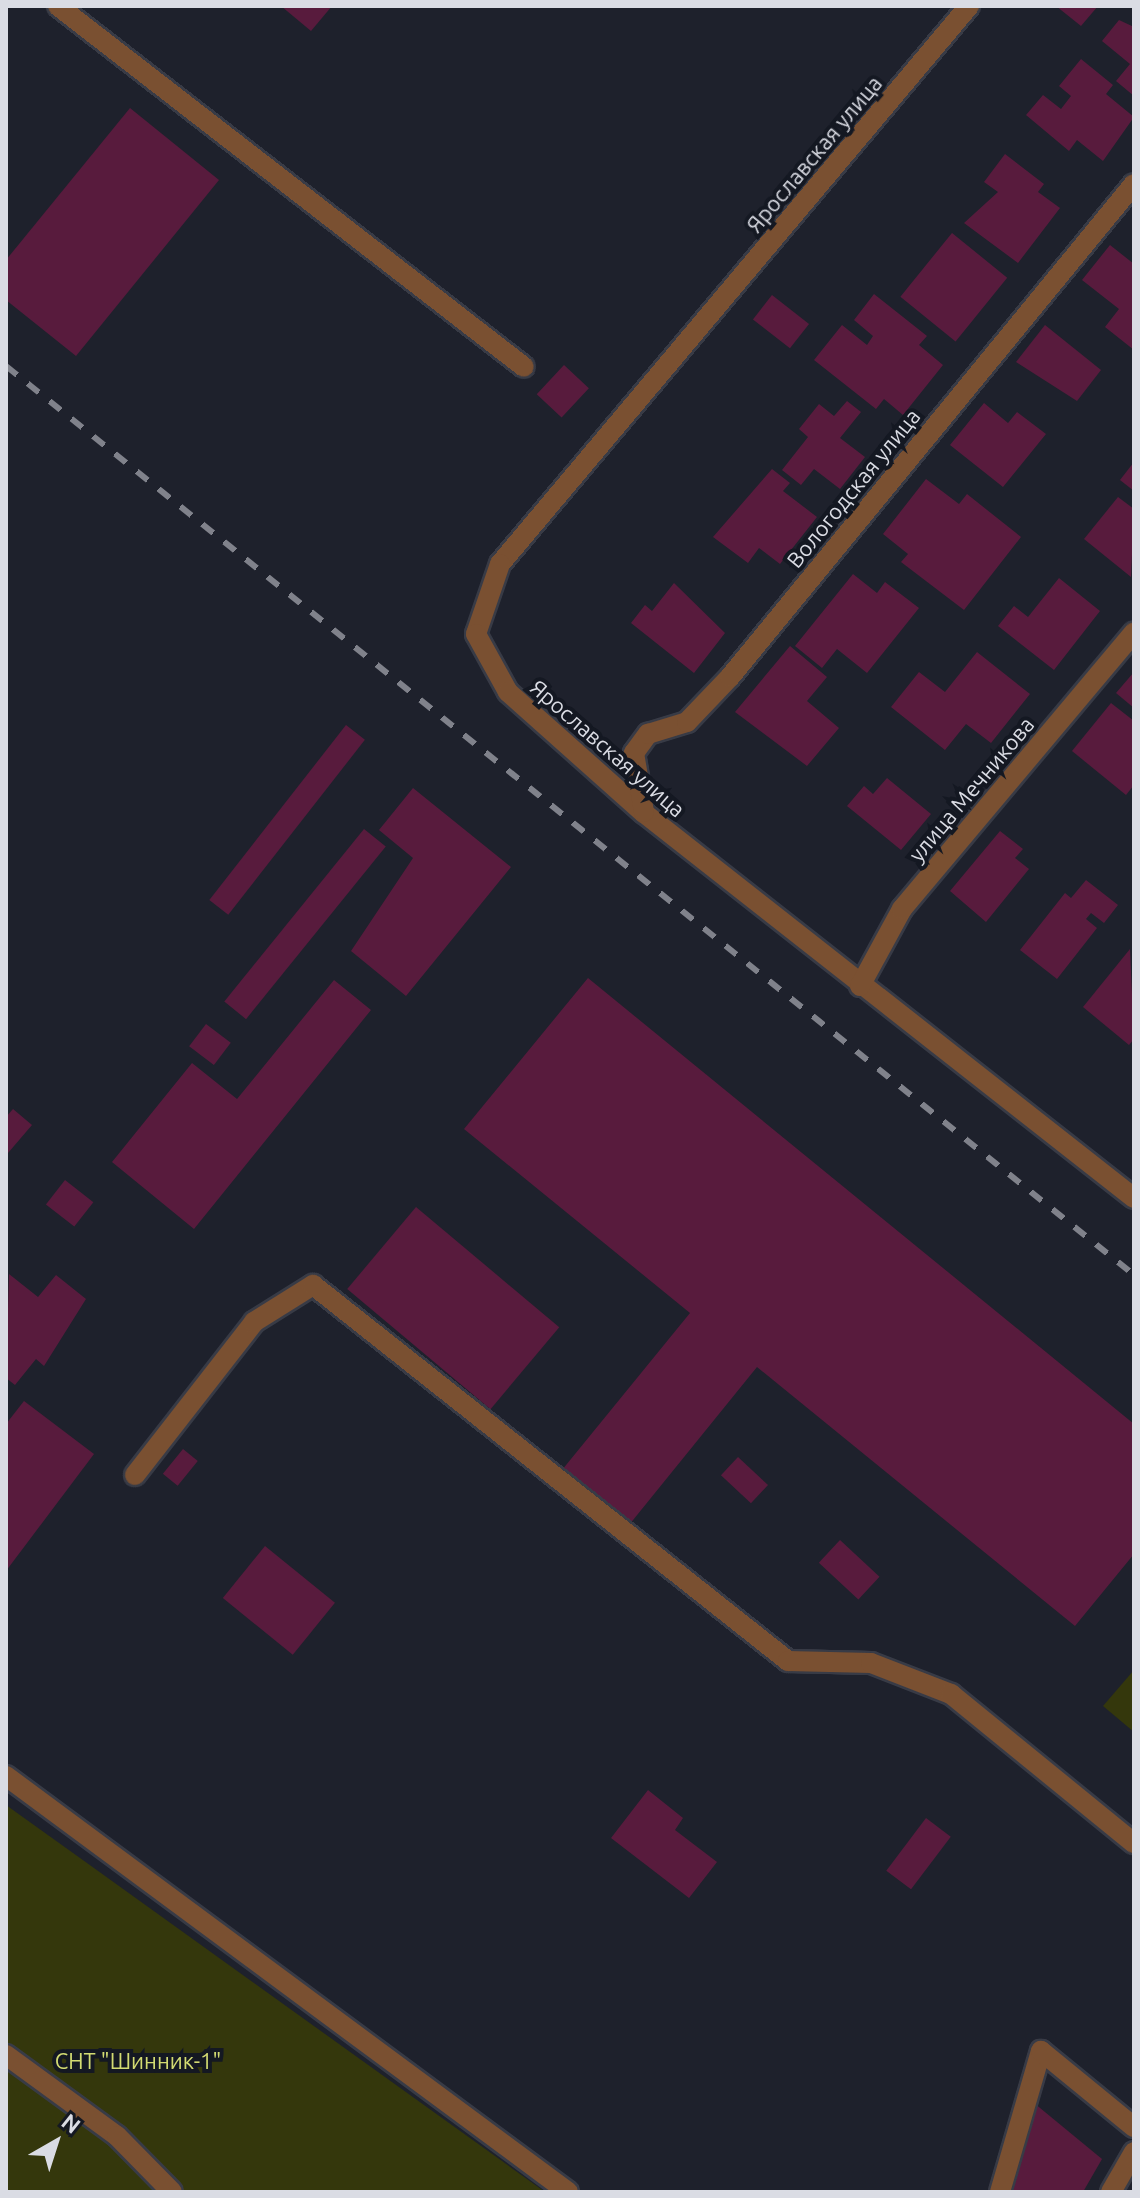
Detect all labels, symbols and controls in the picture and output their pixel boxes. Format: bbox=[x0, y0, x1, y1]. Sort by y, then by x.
street label: Ярославская улица bbox=[741, 70, 887, 238]
street label: Вологодская улица bbox=[781, 403, 925, 573]
street label: Ярославская улица bbox=[525, 674, 691, 822]
street label: улица Мечникова bbox=[903, 711, 1039, 867]
park label: СНТ "Шинник-1" bbox=[55, 2048, 221, 2074]
north arrow bbox=[16, 2102, 96, 2182]
text: N bbox=[57, 2108, 86, 2138]

